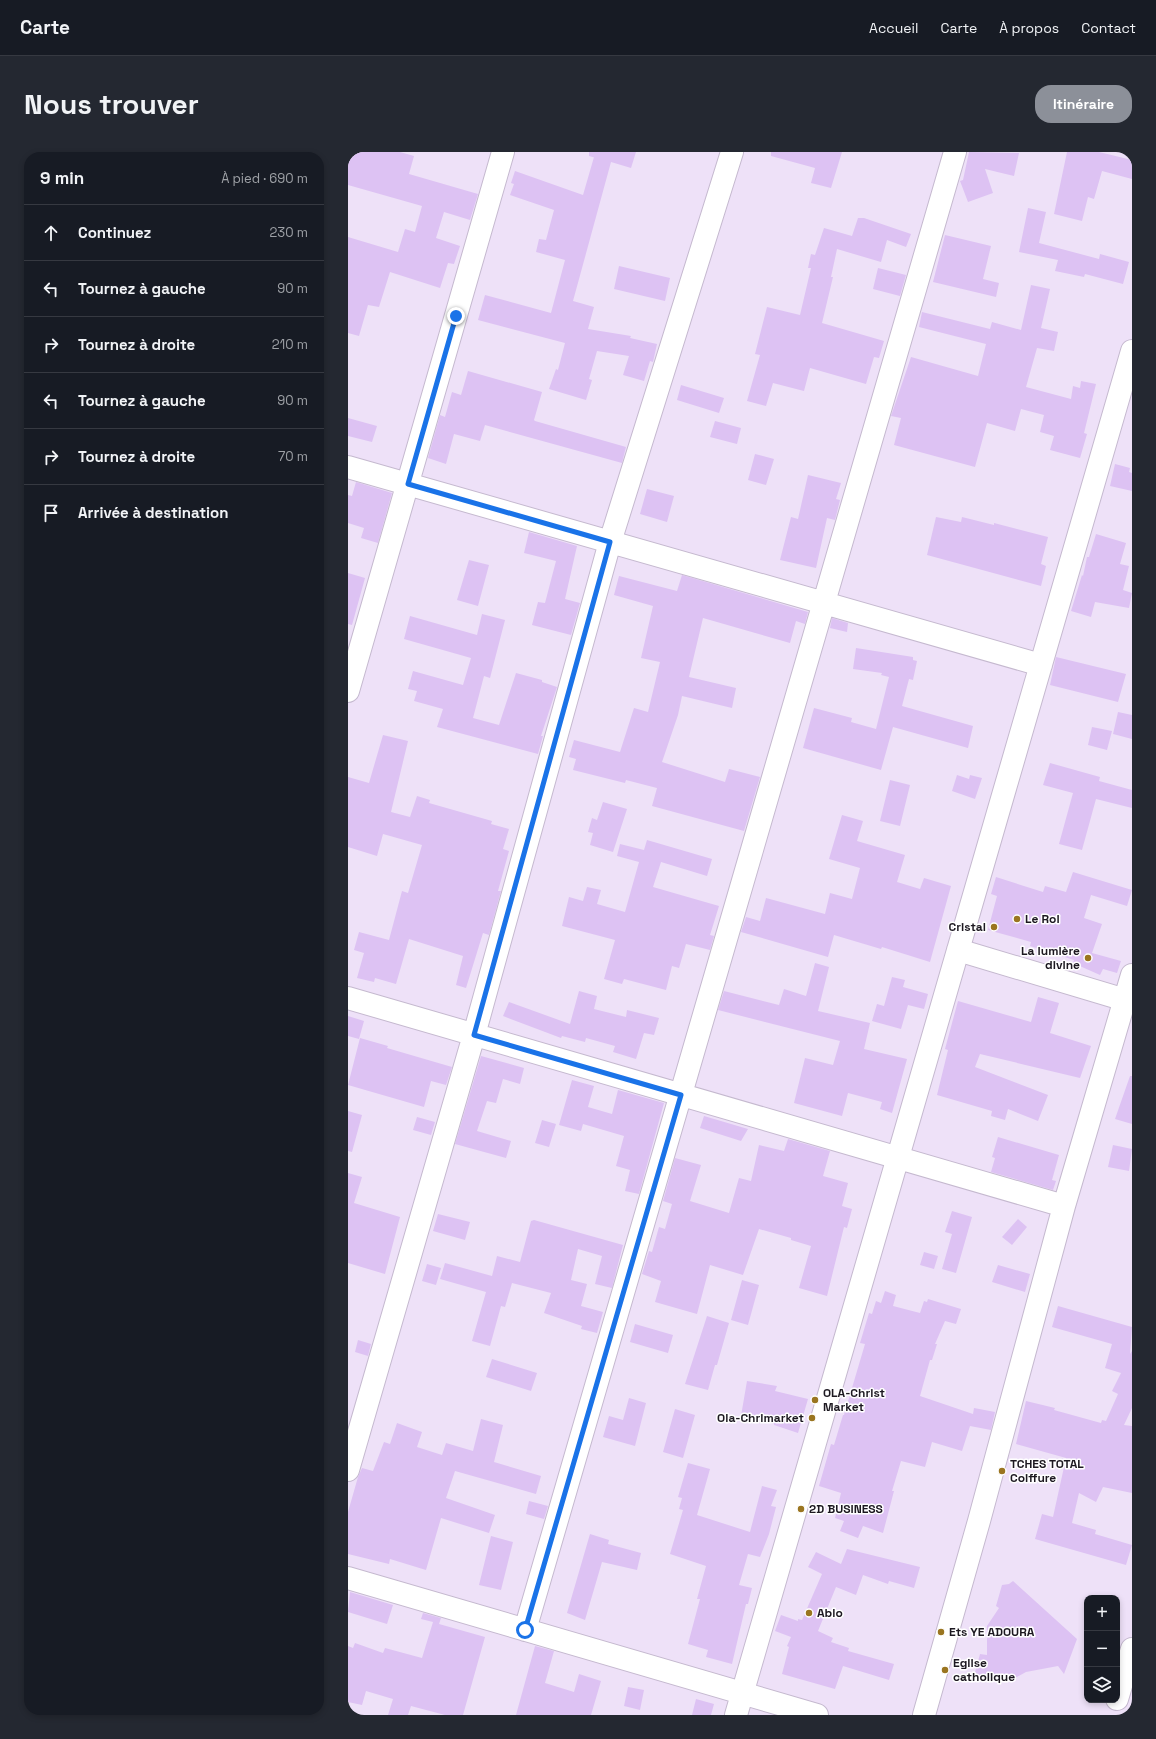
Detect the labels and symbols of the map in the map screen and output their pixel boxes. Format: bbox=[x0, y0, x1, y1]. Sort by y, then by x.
route end bbox=[447, 307, 465, 325]
place label: Le Roi bbox=[1025, 911, 1060, 927]
marker: Le Roi bbox=[1012, 914, 1022, 924]
place label: Cristal bbox=[949, 919, 986, 935]
marker: Cristal bbox=[989, 922, 999, 932]
place label: La lumière divine bbox=[1021, 943, 1080, 973]
marker: La lumière divine bbox=[1083, 953, 1093, 963]
place label: OLA-Christ Market bbox=[823, 1385, 885, 1415]
marker: OLA-Christ Market bbox=[810, 1395, 820, 1405]
place label: Ola-Chrimarket bbox=[717, 1410, 804, 1426]
marker: Ola-Chrimarket bbox=[807, 1413, 817, 1423]
place label: TCHES TOTAL Coiffure bbox=[1010, 1456, 1084, 1486]
marker: TCHES TOTAL Coiffure bbox=[997, 1466, 1007, 1476]
place label: 2D BUSINESS bbox=[809, 1501, 883, 1517]
marker: 2D BUSINESS bbox=[796, 1504, 806, 1514]
place label: Ablo bbox=[817, 1605, 843, 1621]
marker: Ablo bbox=[804, 1608, 814, 1618]
route start bbox=[516, 1621, 534, 1639]
place label: Ets YE ADOURA bbox=[949, 1624, 1035, 1640]
marker: Ets YE ADOURA bbox=[936, 1627, 946, 1637]
place label: Eglise catholique bbox=[953, 1655, 1015, 1685]
marker: Eglise catholique bbox=[940, 1665, 950, 1675]

